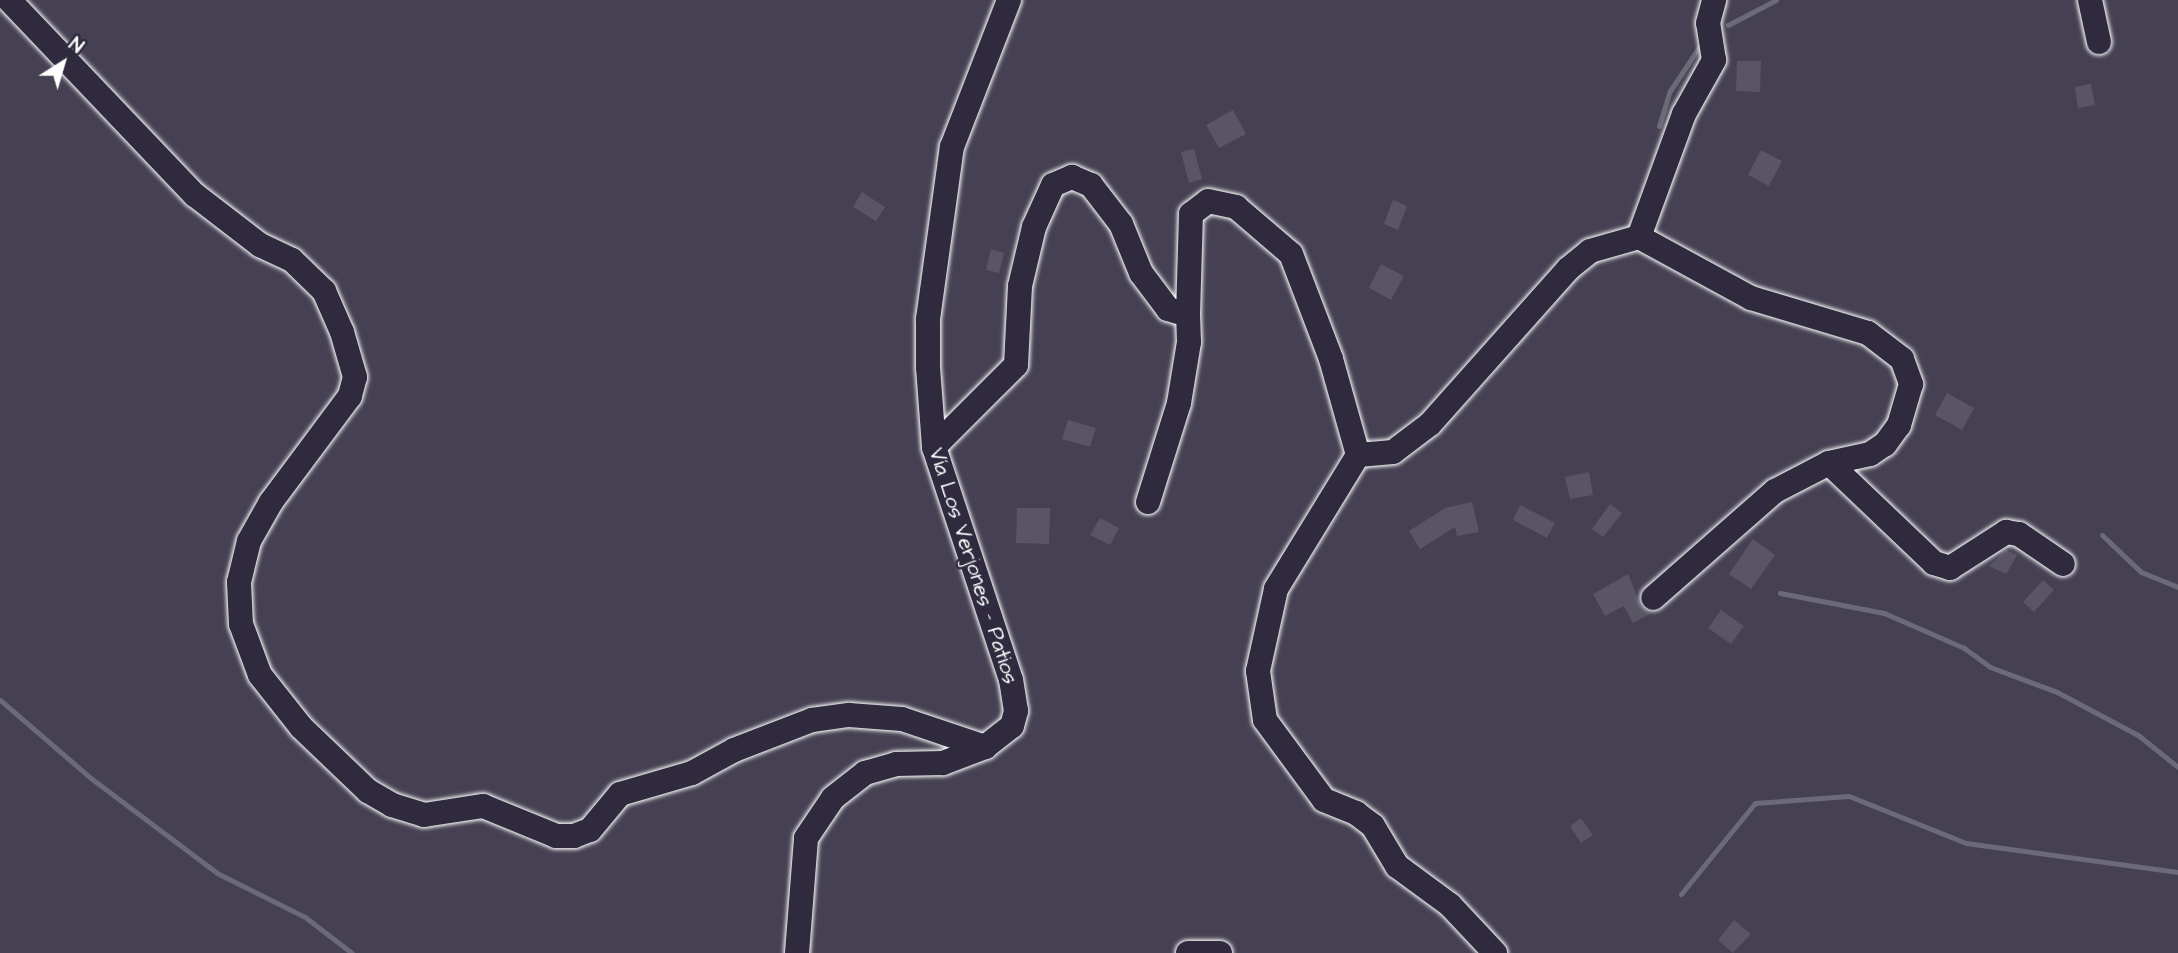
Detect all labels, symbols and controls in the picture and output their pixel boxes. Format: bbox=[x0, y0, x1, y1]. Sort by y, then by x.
north arrow bbox=[28, 28, 98, 98]
text: N bbox=[63, 31, 89, 60]
street label: Vía Los Verjones - Patios bbox=[923, 445, 1023, 687]

